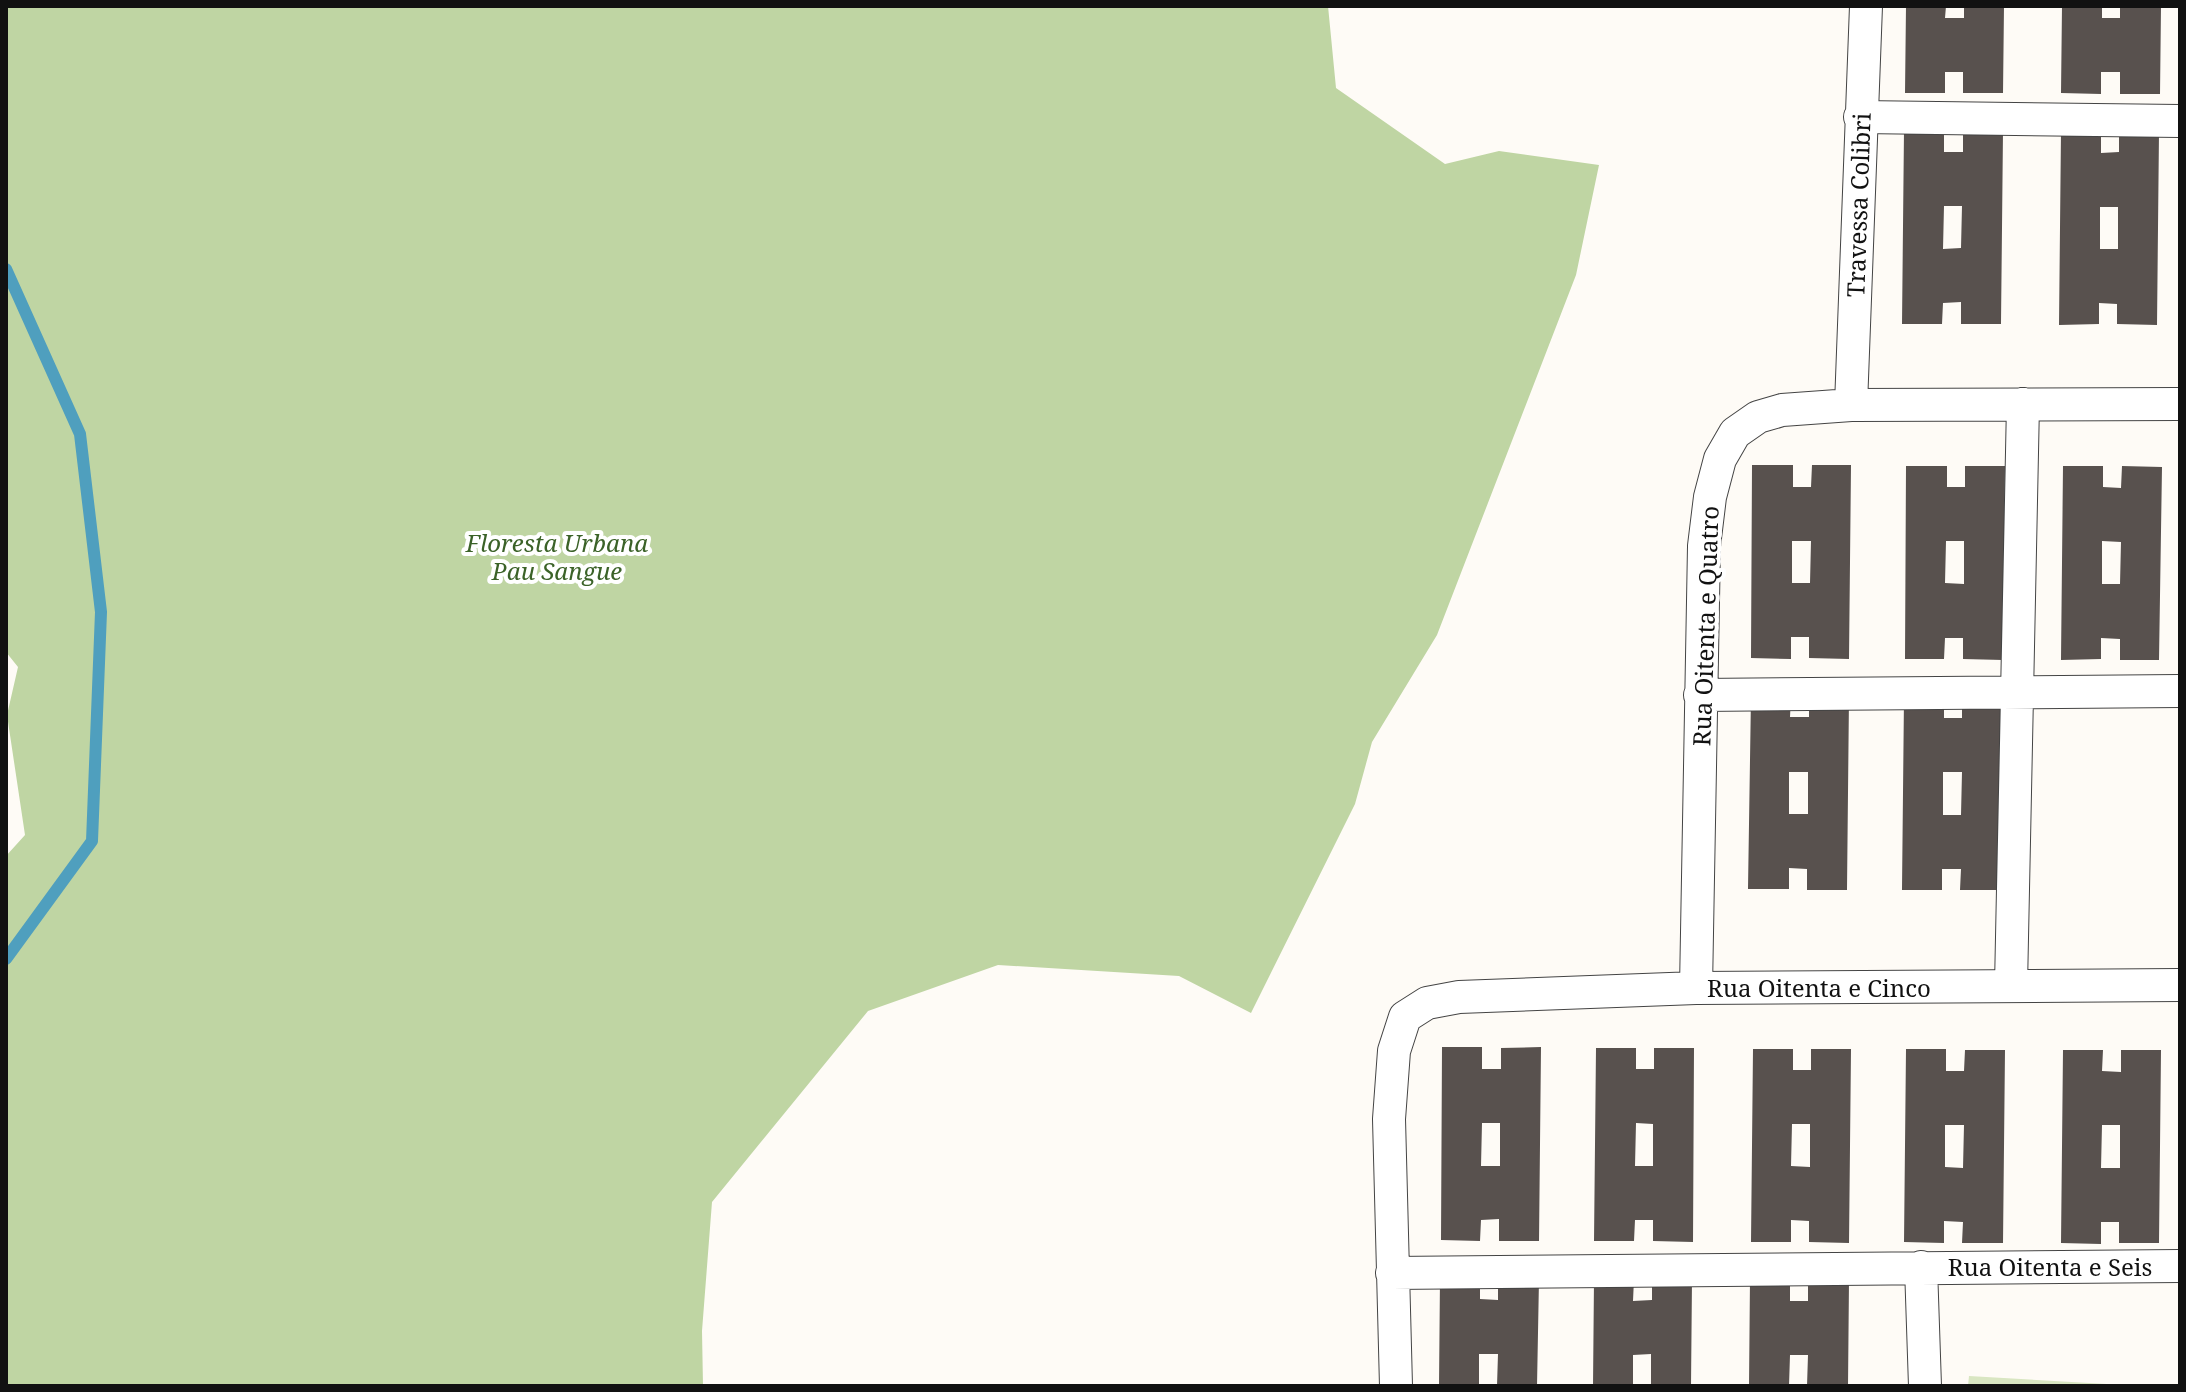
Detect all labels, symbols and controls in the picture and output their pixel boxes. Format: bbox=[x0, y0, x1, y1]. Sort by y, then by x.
street label: Travessa Colibri bbox=[1838, 112, 1878, 298]
street label: Rua Oitenta e Quatro bbox=[1684, 505, 1726, 747]
park label: Floresta Urbana Pau Sangue bbox=[465, 526, 648, 587]
street label: Rua Oitenta e Cinco bbox=[1707, 971, 1931, 1004]
street label: Rua Oitenta e Seis bbox=[1948, 1250, 2152, 1283]

